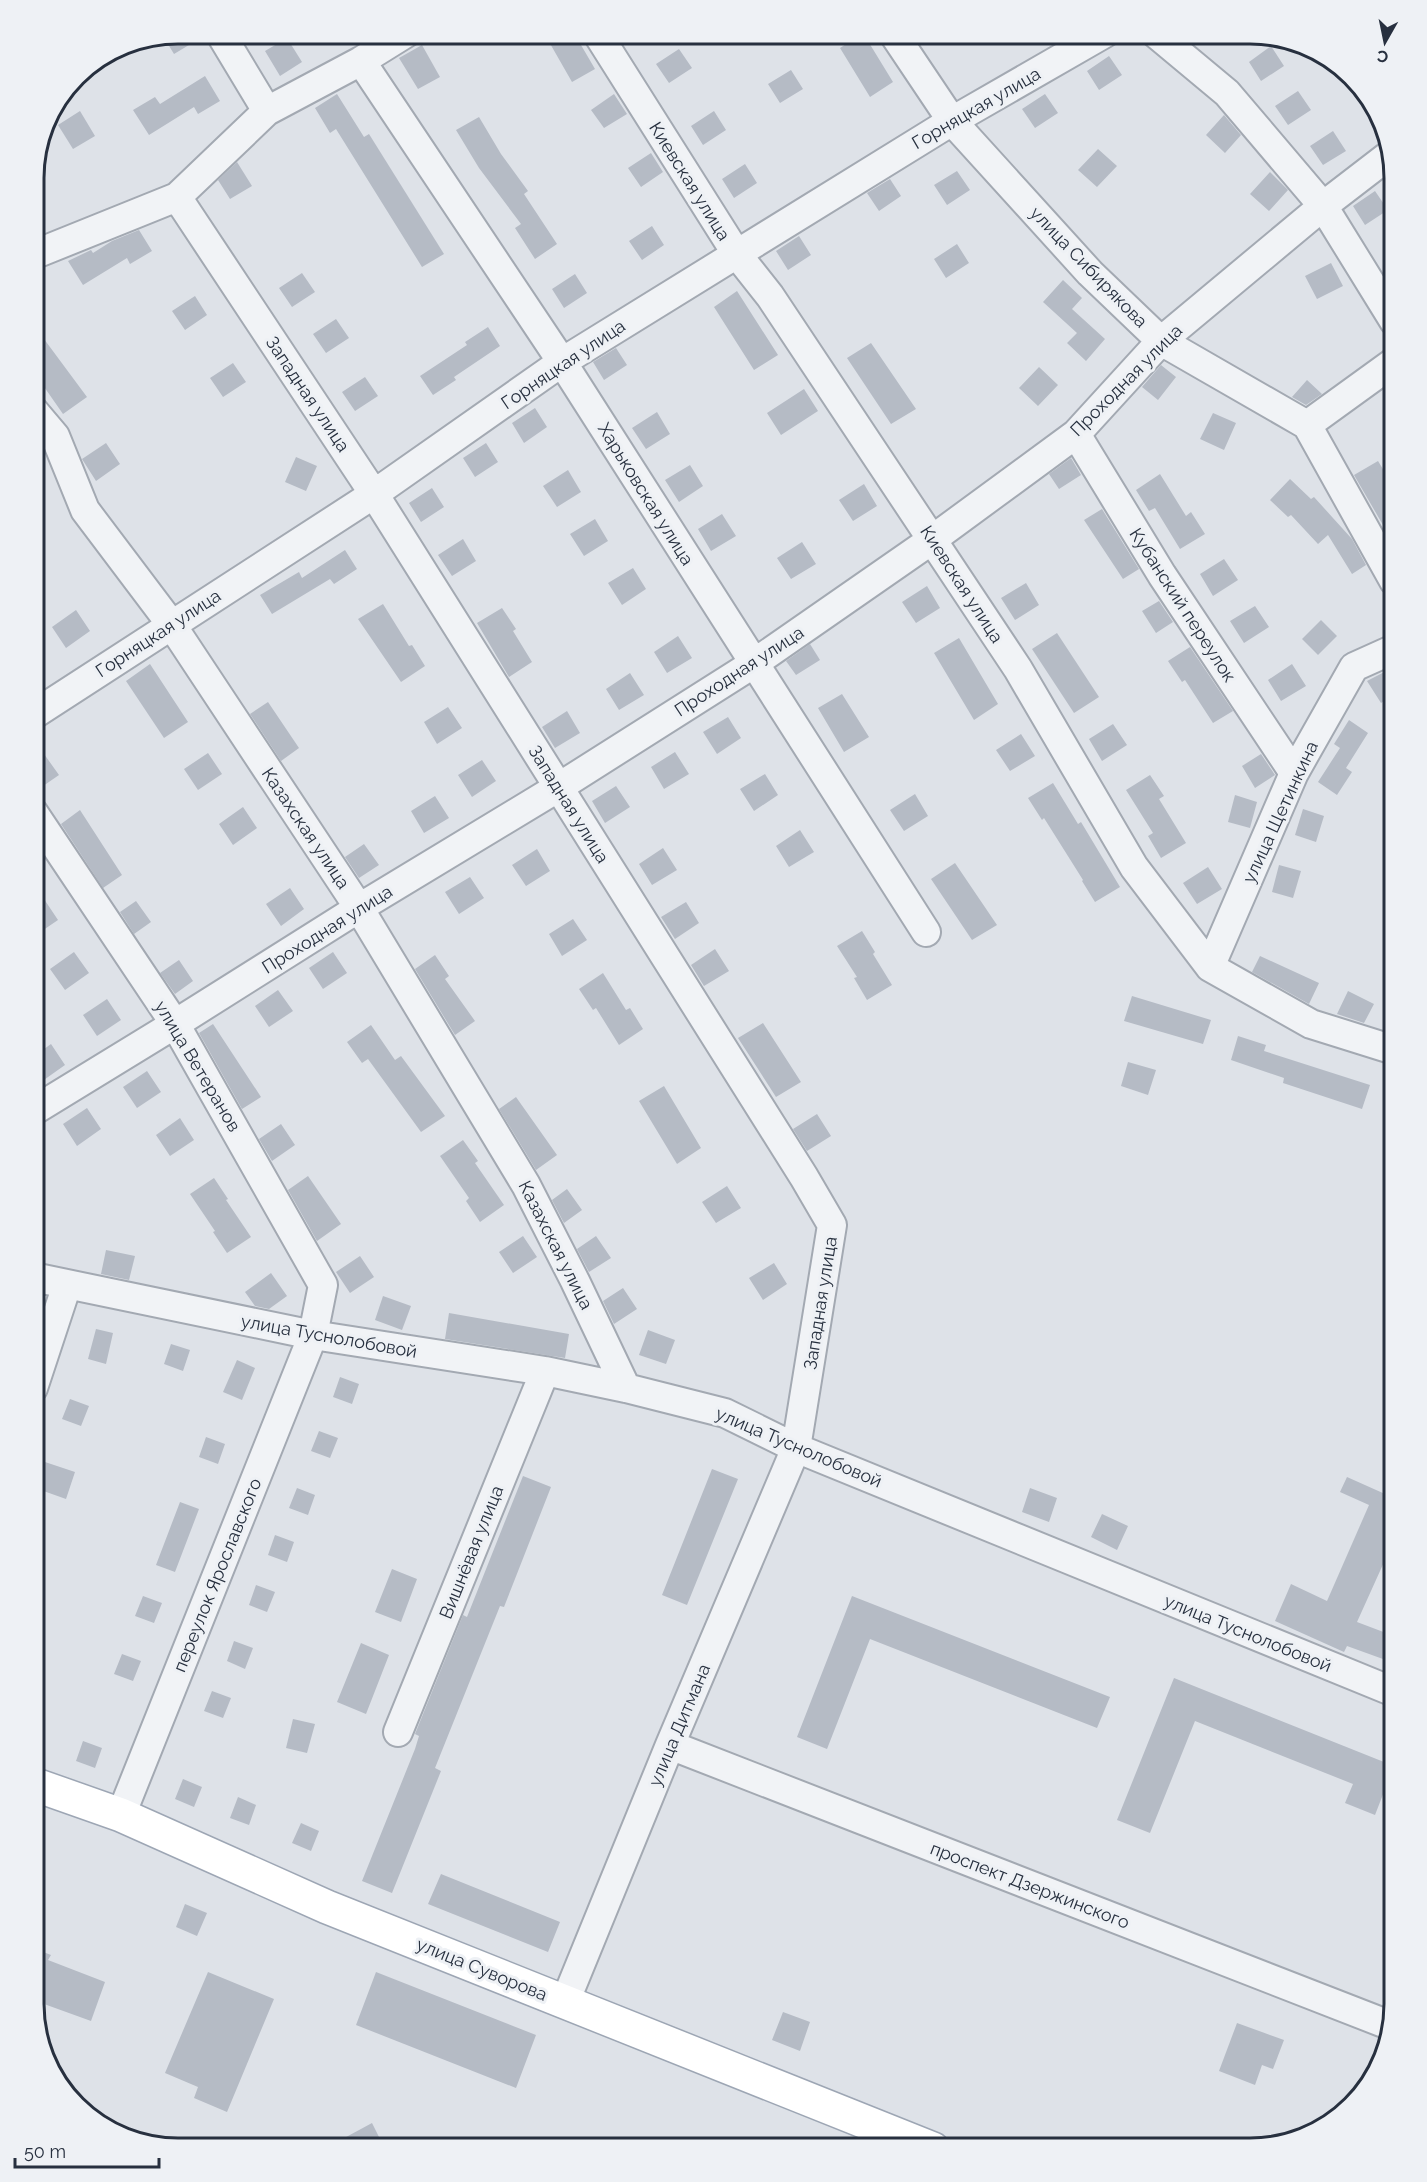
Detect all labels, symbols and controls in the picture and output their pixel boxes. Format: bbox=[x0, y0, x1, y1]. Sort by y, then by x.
north arrow bbox=[1355, 12, 1415, 72]
text: С bbox=[1376, 46, 1390, 67]
street label: Горняцкая улица bbox=[908, 63, 1044, 153]
street label: Киевская улица bbox=[645, 118, 735, 244]
street label: улица Сибирякова bbox=[1026, 202, 1152, 332]
street label: Горняцкая улица bbox=[497, 315, 629, 413]
street label: Проходная улица bbox=[1066, 320, 1186, 440]
street label: Западная улица bbox=[262, 332, 354, 456]
street label: Харьковская улица bbox=[594, 419, 698, 569]
street label: Киевская улица bbox=[916, 521, 1008, 647]
street label: Кубанский переулок bbox=[1125, 524, 1241, 686]
street label: Горняцкая улица bbox=[92, 585, 224, 681]
street label: Проходная улица bbox=[671, 621, 807, 721]
street label: улица Щетинкина bbox=[1238, 738, 1322, 886]
street label: Западная улица bbox=[524, 741, 614, 867]
street label: Казахская улица bbox=[258, 763, 354, 893]
street label: Проходная улица bbox=[258, 880, 396, 978]
street label: улица Ветеранов bbox=[151, 997, 245, 1135]
street label: Казахская улица bbox=[514, 1177, 598, 1313]
street label: Западная улица bbox=[799, 1235, 841, 1371]
street label: улица Туснолобовой bbox=[239, 1310, 419, 1362]
street label: улица Туснолобовой bbox=[713, 1402, 885, 1492]
street label: переулок Ярославского bbox=[168, 1475, 266, 1675]
street label: Вишнёвая улица bbox=[435, 1482, 507, 1622]
street label: улица Туснолобовой bbox=[1161, 1590, 1335, 1676]
street label: улица Дитмана bbox=[644, 1661, 714, 1789]
street label: проспект Дзержинского bbox=[927, 1837, 1133, 1933]
street label: улица Суворова bbox=[414, 1933, 550, 2005]
scale bar bbox=[15, 2131, 159, 2169]
text: 50 m bbox=[24, 2141, 66, 2162]

